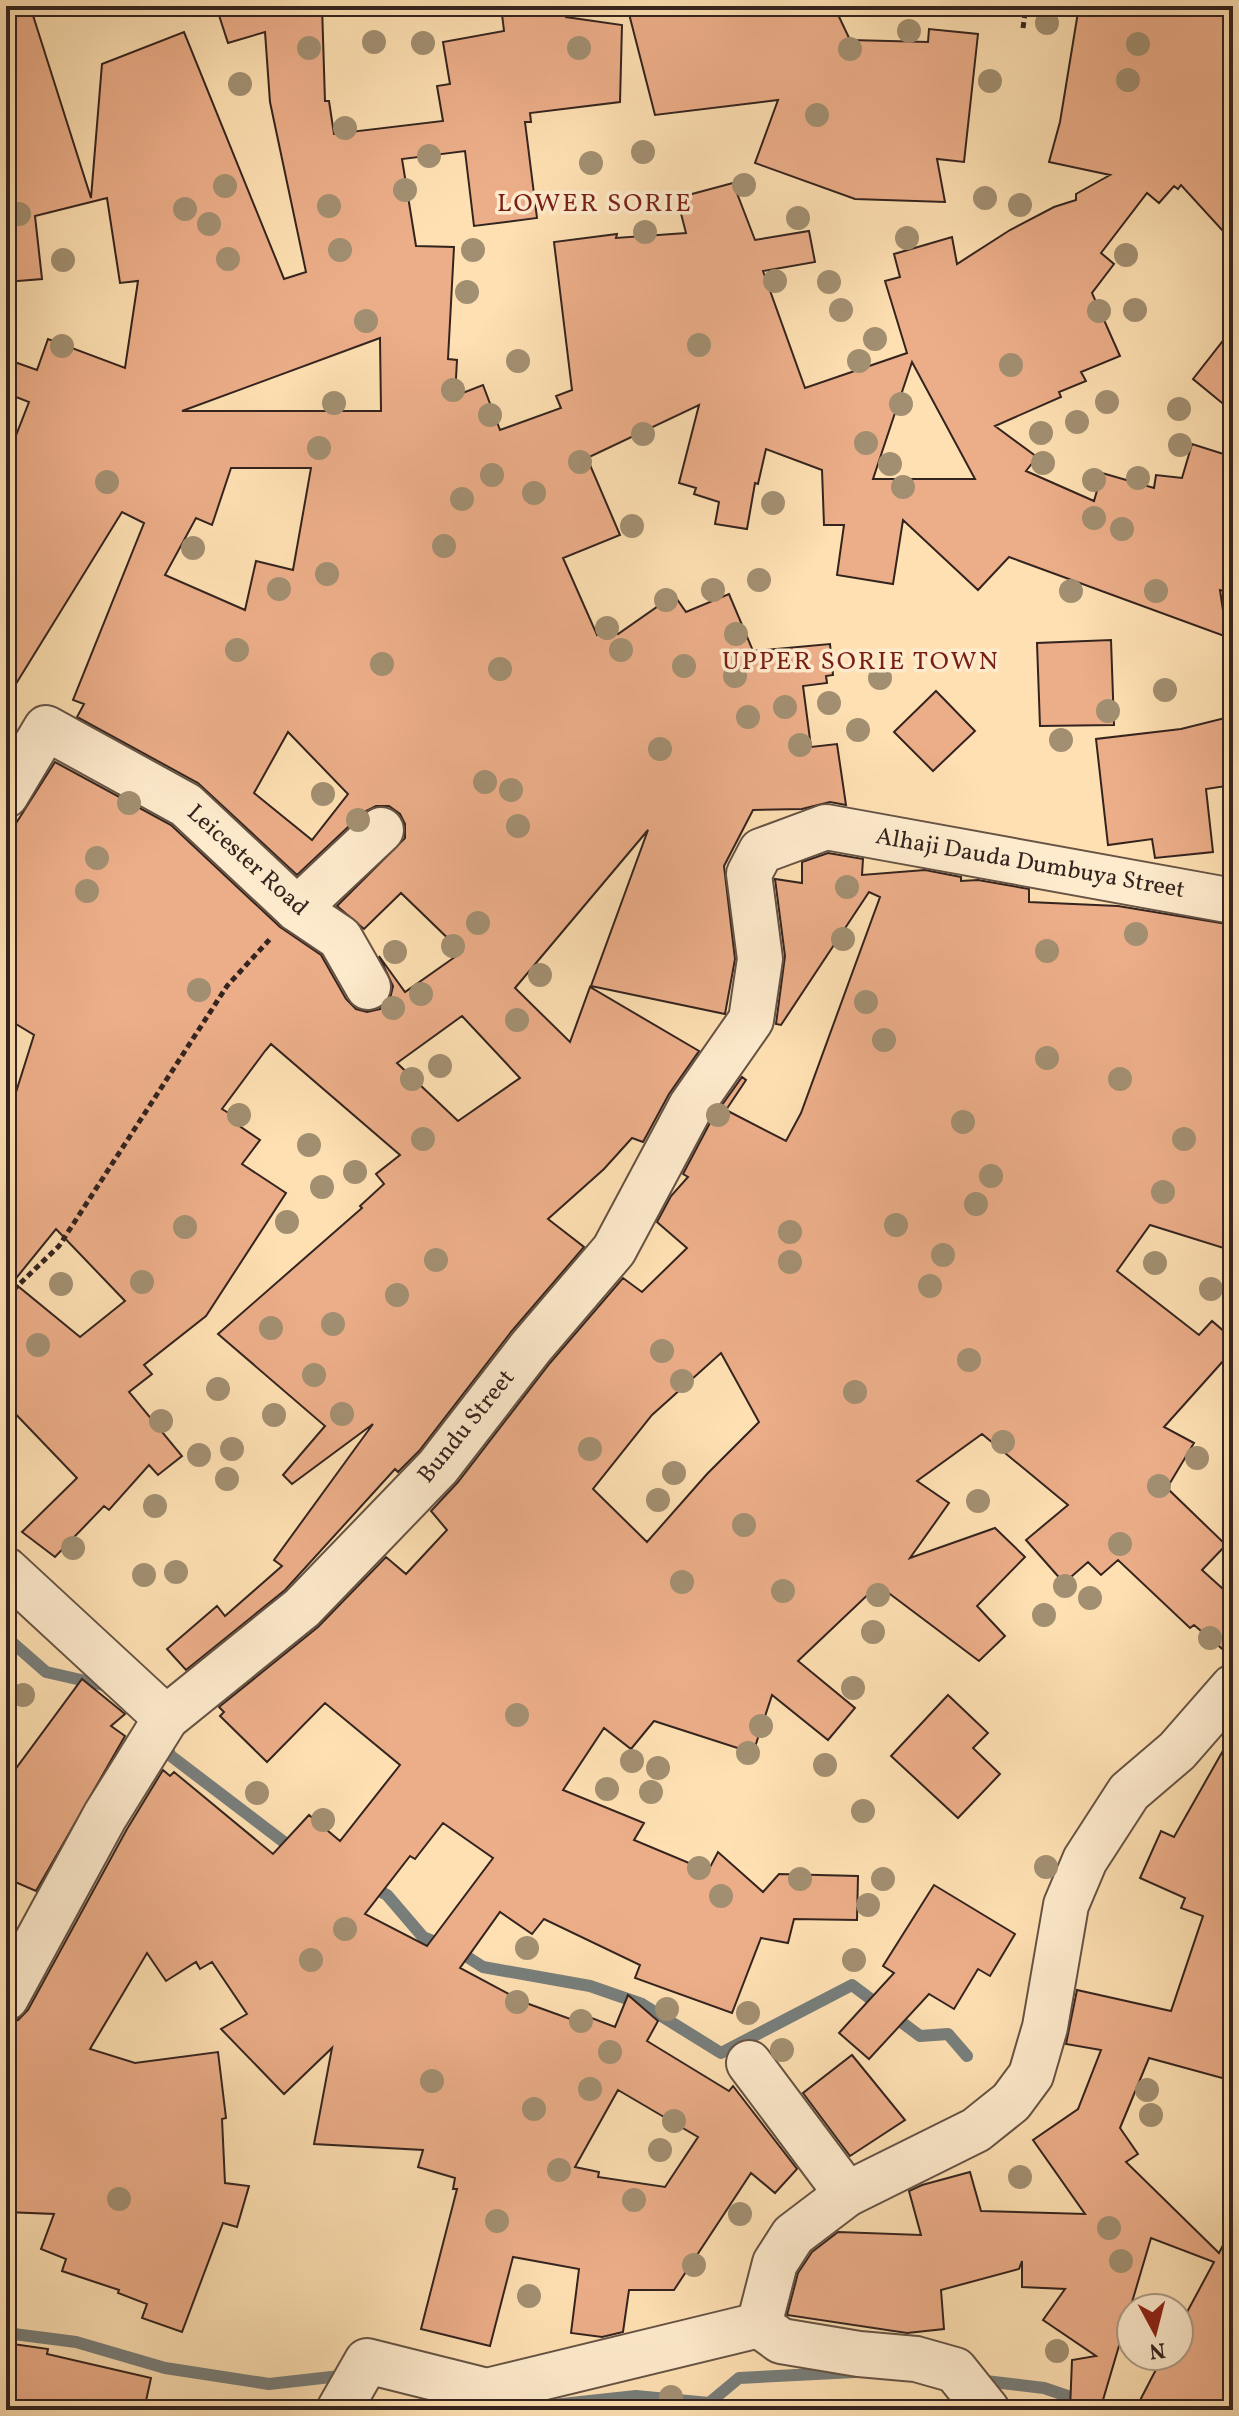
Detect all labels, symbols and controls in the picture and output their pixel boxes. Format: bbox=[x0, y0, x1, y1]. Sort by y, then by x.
district label: LOWER SORIE bbox=[497, 186, 693, 222]
district label: UPPER SORIE TOWN bbox=[722, 644, 1000, 680]
street label: Leicester Road bbox=[179, 797, 315, 925]
street label: Alhaji Dauda Dumbuya Street bbox=[873, 820, 1187, 908]
street label: Bundu Street bbox=[410, 1363, 524, 1491]
north arrow bbox=[1115, 2292, 1195, 2372]
text: N bbox=[1147, 2333, 1167, 2366]

